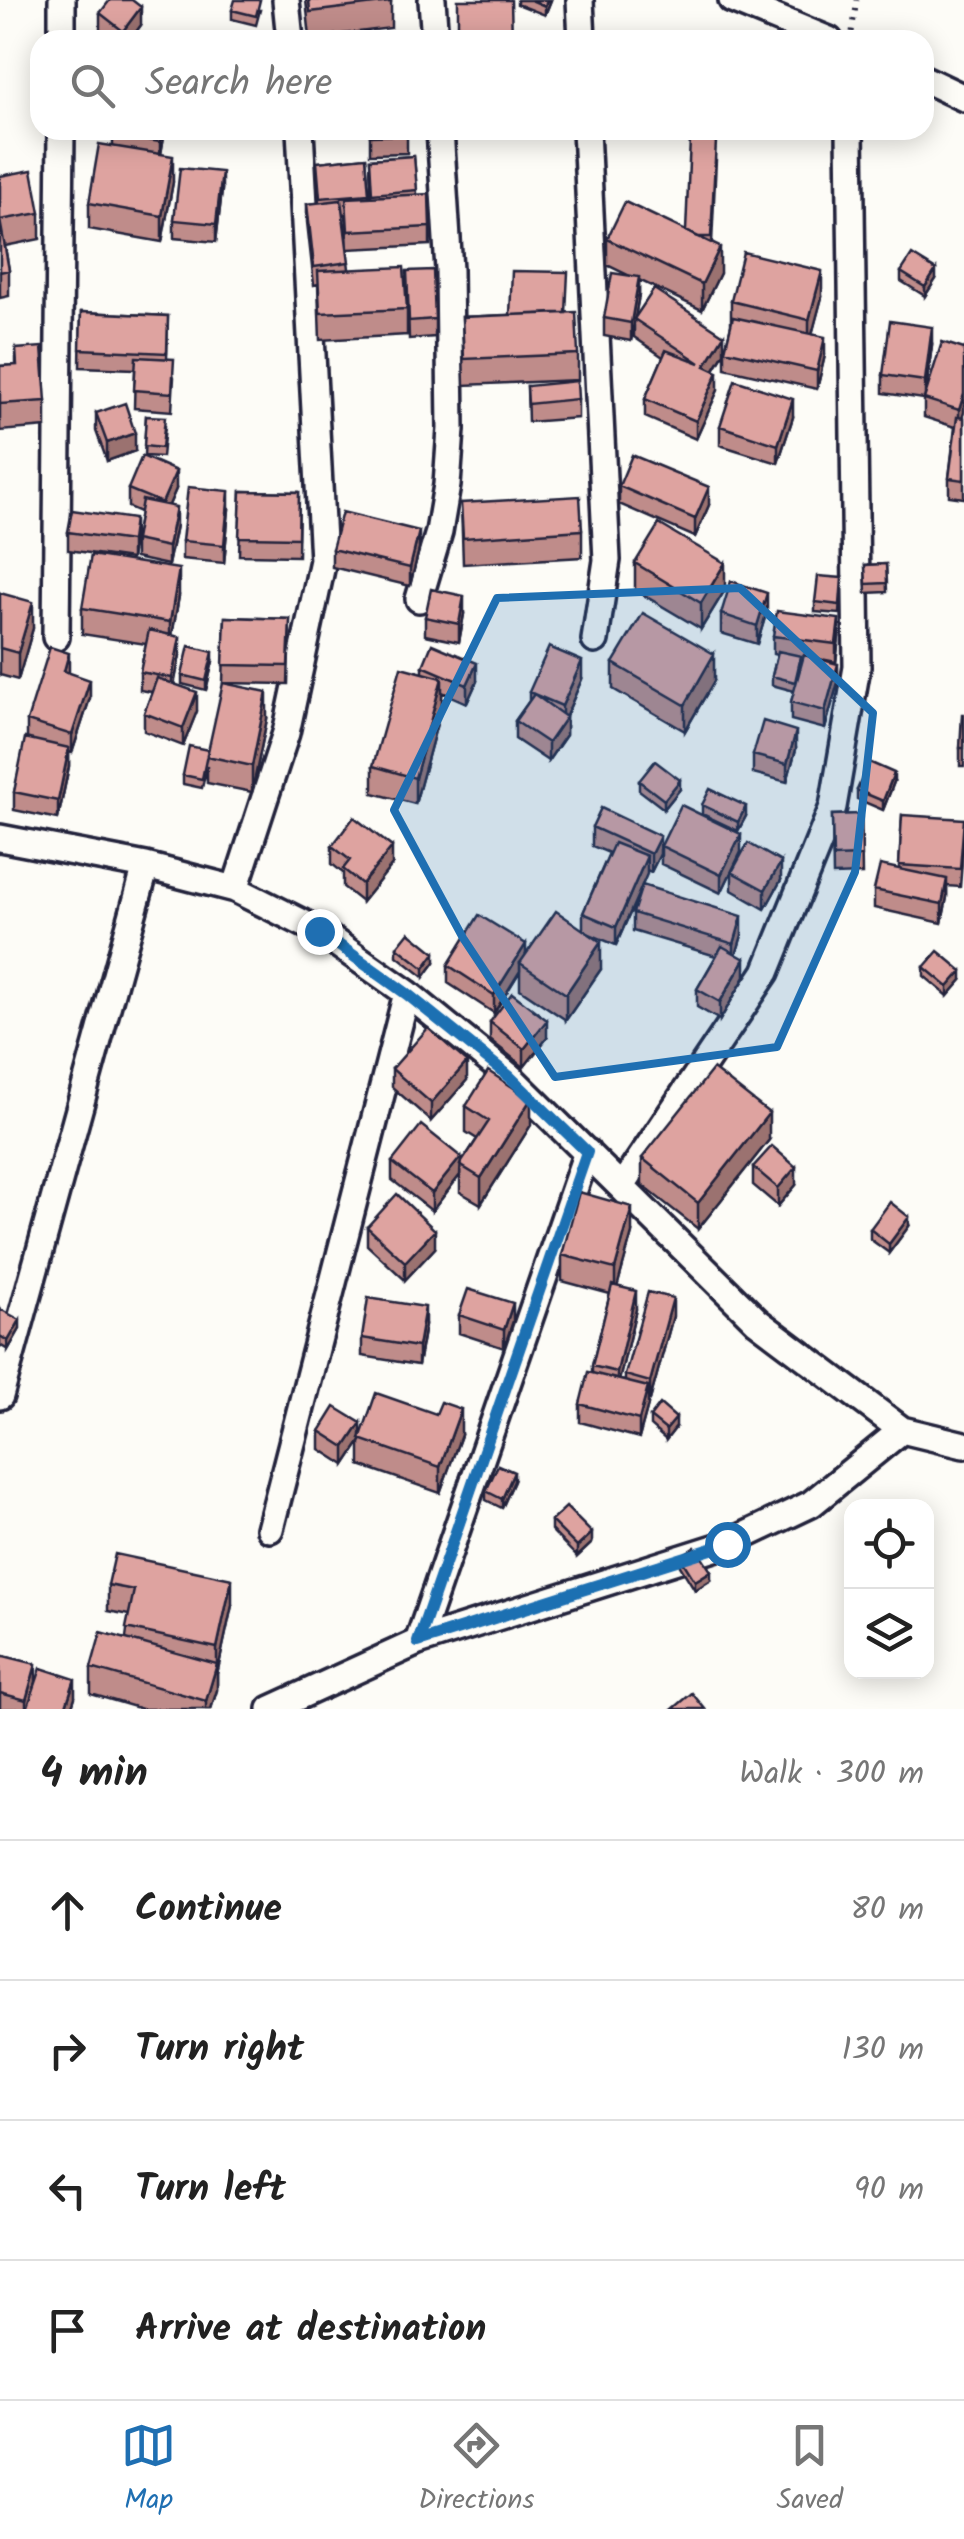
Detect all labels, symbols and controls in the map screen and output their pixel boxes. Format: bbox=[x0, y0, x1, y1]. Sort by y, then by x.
search box bbox=[30, 30, 934, 140]
text: Search here bbox=[145, 55, 332, 115]
icon: search bbox=[65, 58, 120, 113]
route end bbox=[297, 909, 343, 955]
map controls bbox=[844, 1499, 934, 1679]
button: locate bbox=[844, 1499, 934, 1589]
route start bbox=[705, 1522, 751, 1568]
button: layers bbox=[844, 1589, 934, 1679]
text: 4 min bbox=[40, 1741, 148, 1808]
text: Walk · 300 m bbox=[739, 1749, 924, 1800]
text: Continue bbox=[135, 1880, 282, 1940]
icon: ahead bbox=[40, 1883, 95, 1938]
text: 80 m bbox=[850, 1885, 924, 1936]
text: Turn right bbox=[135, 2020, 304, 2080]
icon: right bbox=[40, 2023, 95, 2078]
text: 130 m bbox=[841, 2025, 924, 2076]
text: Turn left bbox=[135, 2160, 286, 2220]
icon: left bbox=[40, 2163, 95, 2218]
text: 90 m bbox=[854, 2165, 924, 2216]
text: Arrive at destination bbox=[135, 2300, 486, 2360]
icon: arrive bbox=[40, 2303, 95, 2358]
tab: Map bbox=[121, 2418, 176, 2523]
tab: Directions bbox=[418, 2418, 534, 2523]
tab: Saved bbox=[777, 2418, 843, 2523]

